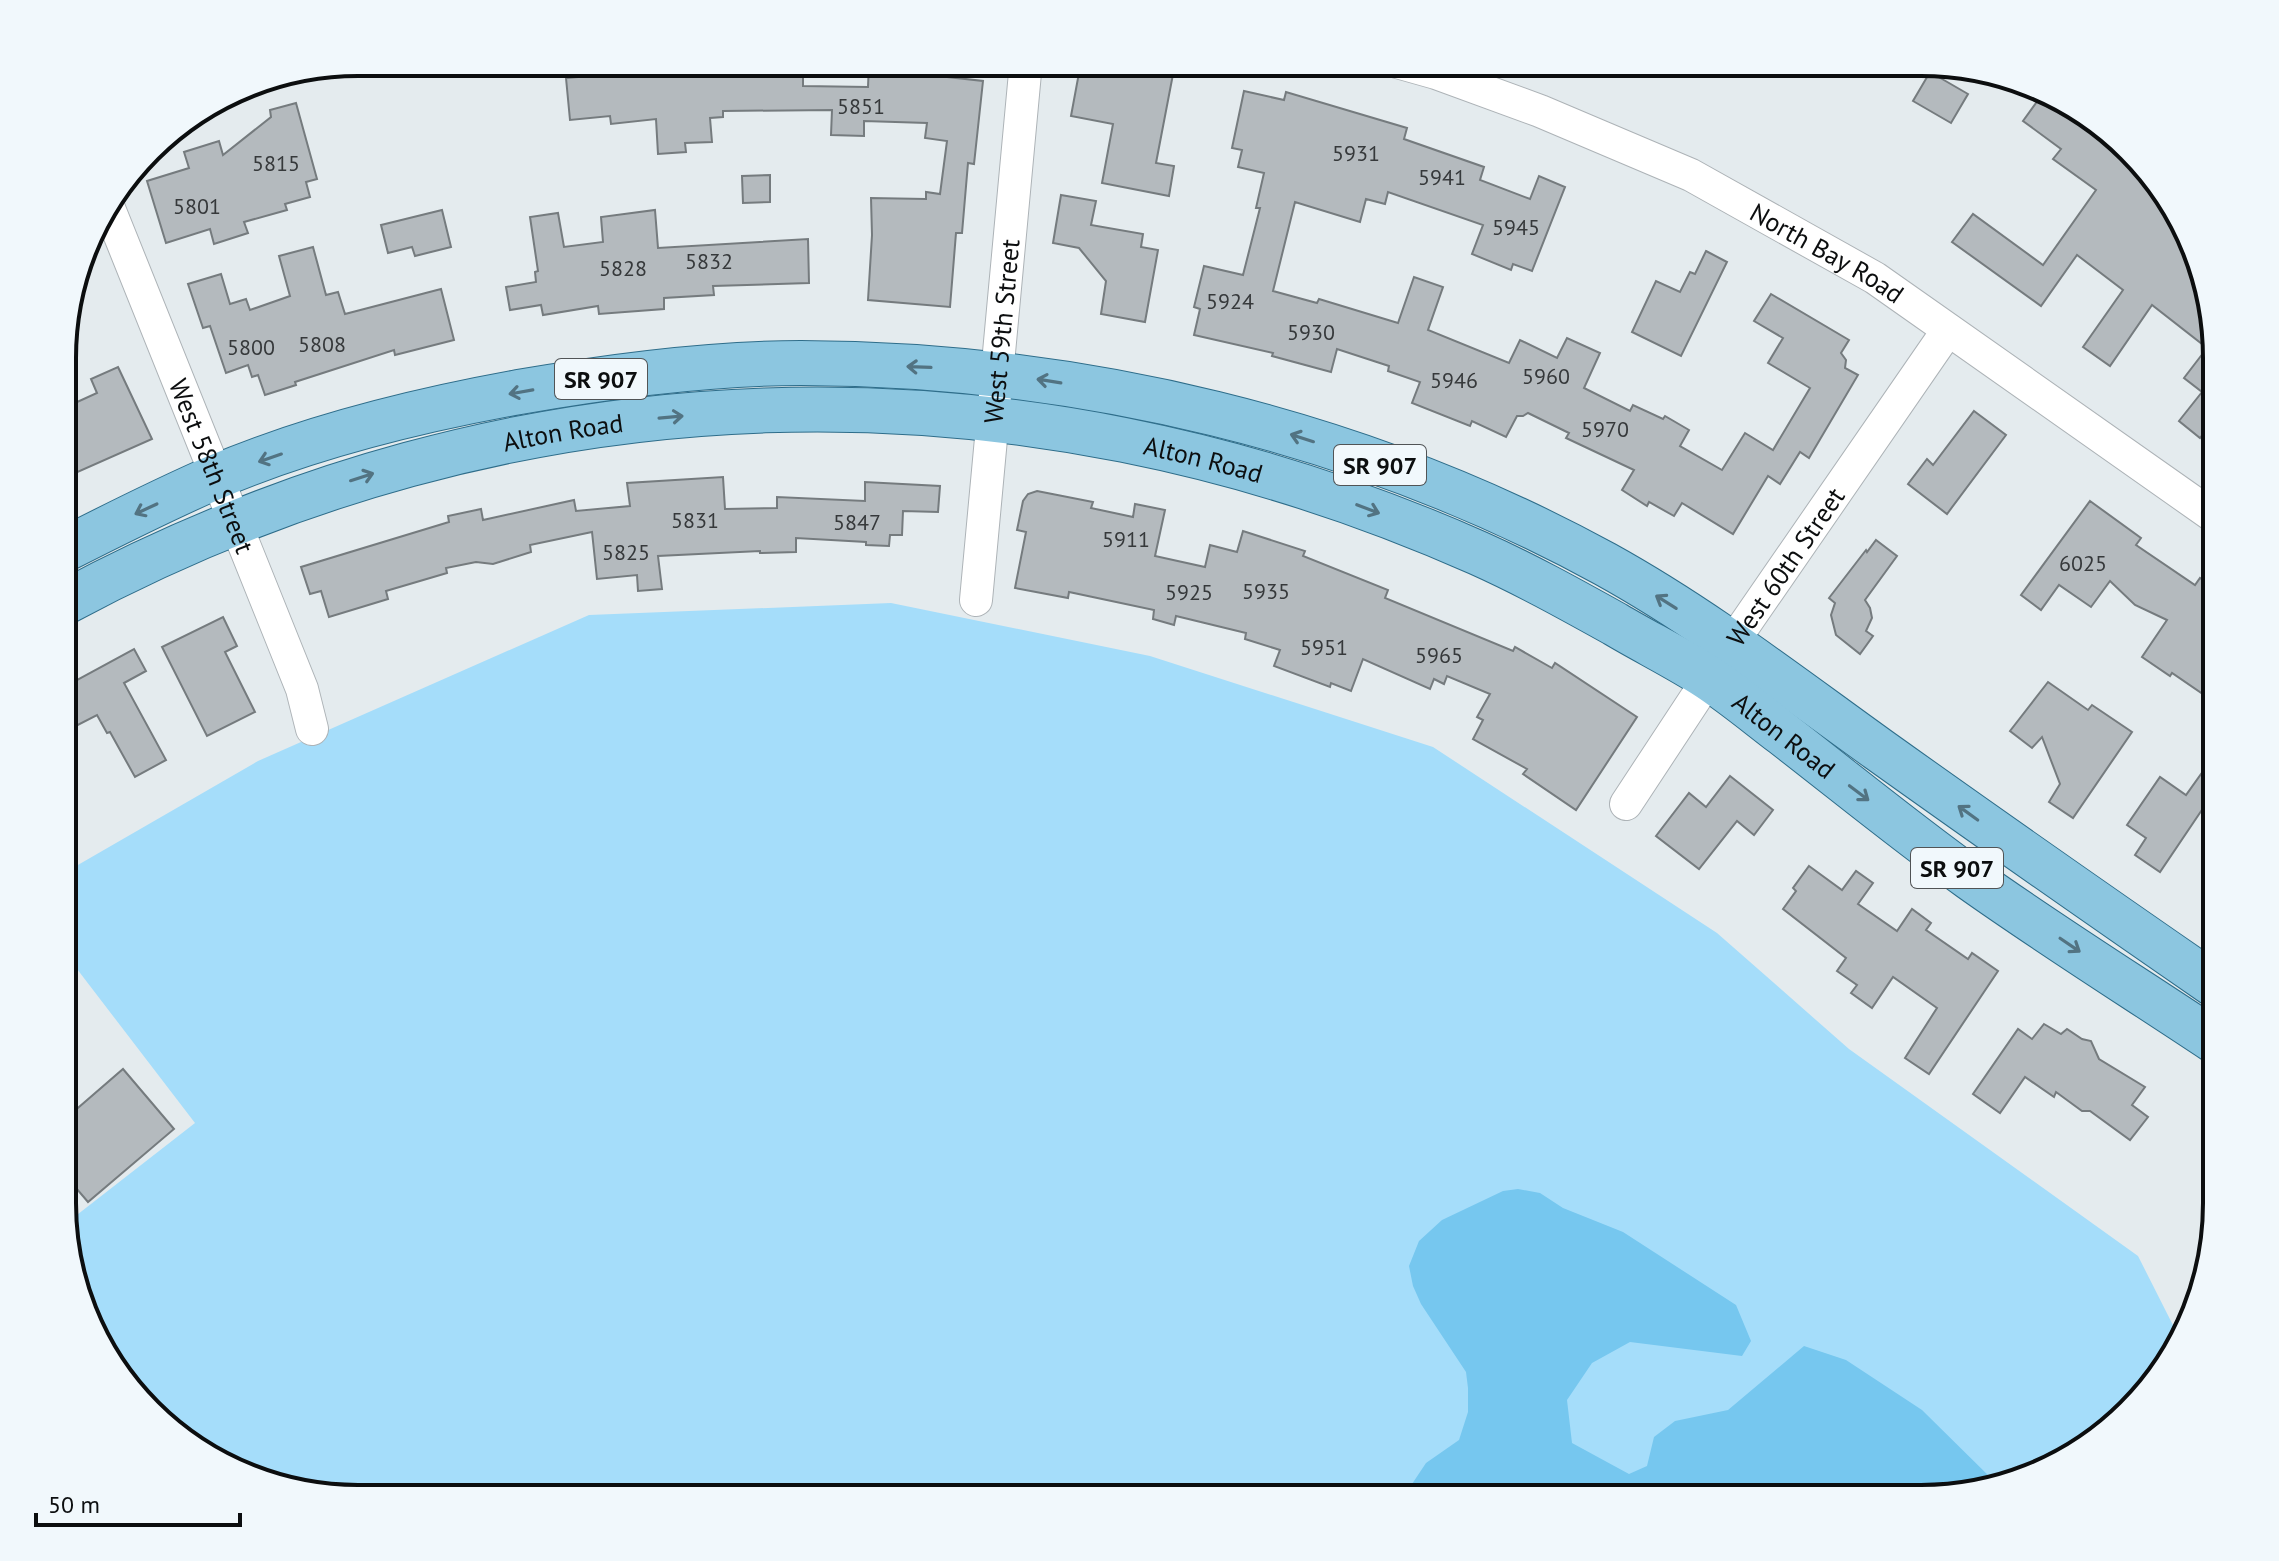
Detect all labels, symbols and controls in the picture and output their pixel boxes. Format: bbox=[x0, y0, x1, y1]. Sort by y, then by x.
house number: 5851 bbox=[837, 92, 885, 120]
house number: 5931 bbox=[1332, 139, 1380, 167]
house number: 5815 bbox=[252, 149, 300, 177]
house number: 5941 bbox=[1418, 163, 1466, 191]
house number: 5801 bbox=[173, 192, 221, 220]
street label: North Bay Road bbox=[1745, 195, 1911, 310]
house number: 5945 bbox=[1492, 213, 1540, 241]
street label: West 59th Street bbox=[976, 237, 1026, 425]
house number: 5832 bbox=[685, 247, 733, 275]
house number: 5828 bbox=[599, 254, 647, 282]
house number: 5924 bbox=[1206, 287, 1254, 315]
house number: 5930 bbox=[1287, 318, 1335, 346]
house number: 5808 bbox=[298, 330, 346, 358]
house number: 5800 bbox=[227, 333, 275, 361]
road number: SR 907 bbox=[555, 359, 647, 399]
one-way arrow bbox=[906, 360, 933, 375]
house number: 5960 bbox=[1522, 362, 1570, 390]
house number: 5946 bbox=[1430, 366, 1478, 394]
one-way arrow bbox=[1037, 373, 1062, 388]
street label: West 58th Street bbox=[163, 374, 262, 558]
one-way arrow bbox=[508, 386, 534, 401]
street label: Alton Road bbox=[500, 405, 625, 458]
one-way arrow bbox=[657, 410, 684, 425]
house number: 5970 bbox=[1581, 415, 1629, 443]
street label: Alton Road bbox=[1141, 428, 1267, 490]
one-way arrow bbox=[1290, 430, 1315, 445]
road number: SR 907 bbox=[1334, 445, 1426, 485]
one-way arrow bbox=[257, 452, 282, 467]
one-way arrow bbox=[349, 469, 374, 484]
street label: West 60th Street bbox=[1719, 481, 1851, 652]
one-way arrow bbox=[134, 502, 158, 517]
one-way arrow bbox=[1355, 503, 1379, 517]
house number: 5831 bbox=[671, 506, 719, 534]
house number: 5847 bbox=[833, 508, 881, 536]
house number: 5911 bbox=[1102, 525, 1150, 553]
house number: 5825 bbox=[602, 538, 650, 566]
house number: 6025 bbox=[2059, 549, 2107, 577]
house number: 5935 bbox=[1242, 577, 1290, 605]
house number: 5925 bbox=[1165, 578, 1213, 606]
one-way arrow bbox=[1655, 593, 1677, 610]
house number: 5951 bbox=[1300, 633, 1348, 661]
house number: 5965 bbox=[1415, 641, 1463, 669]
street label: Alton Road bbox=[1726, 685, 1842, 785]
one-way arrow bbox=[1848, 785, 1870, 802]
one-way arrow bbox=[1958, 805, 1980, 822]
road number: SR 907 bbox=[1911, 848, 2003, 888]
one-way arrow bbox=[2059, 937, 2081, 953]
scale bar bbox=[36, 1477, 240, 1527]
text: 50 m bbox=[48, 1489, 100, 1520]

